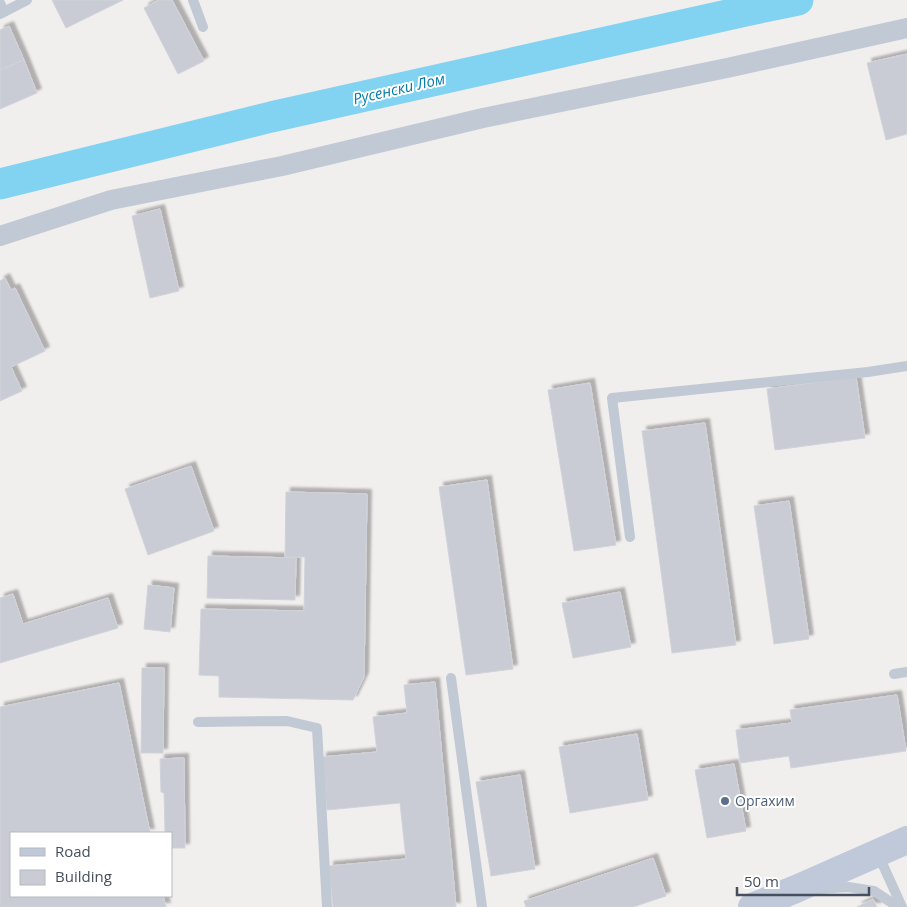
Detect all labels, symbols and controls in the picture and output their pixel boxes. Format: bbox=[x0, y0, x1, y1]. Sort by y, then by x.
water label: Русенски Лом bbox=[351, 68, 447, 108]
place label: Оргахим bbox=[735, 791, 795, 810]
marker: Оргахим bbox=[719, 795, 731, 807]
legend bbox=[10, 832, 172, 897]
text: Road bbox=[55, 841, 91, 861]
scale bar bbox=[737, 864, 870, 896]
text: Building bbox=[55, 866, 112, 886]
text: 50 m bbox=[744, 871, 779, 891]

